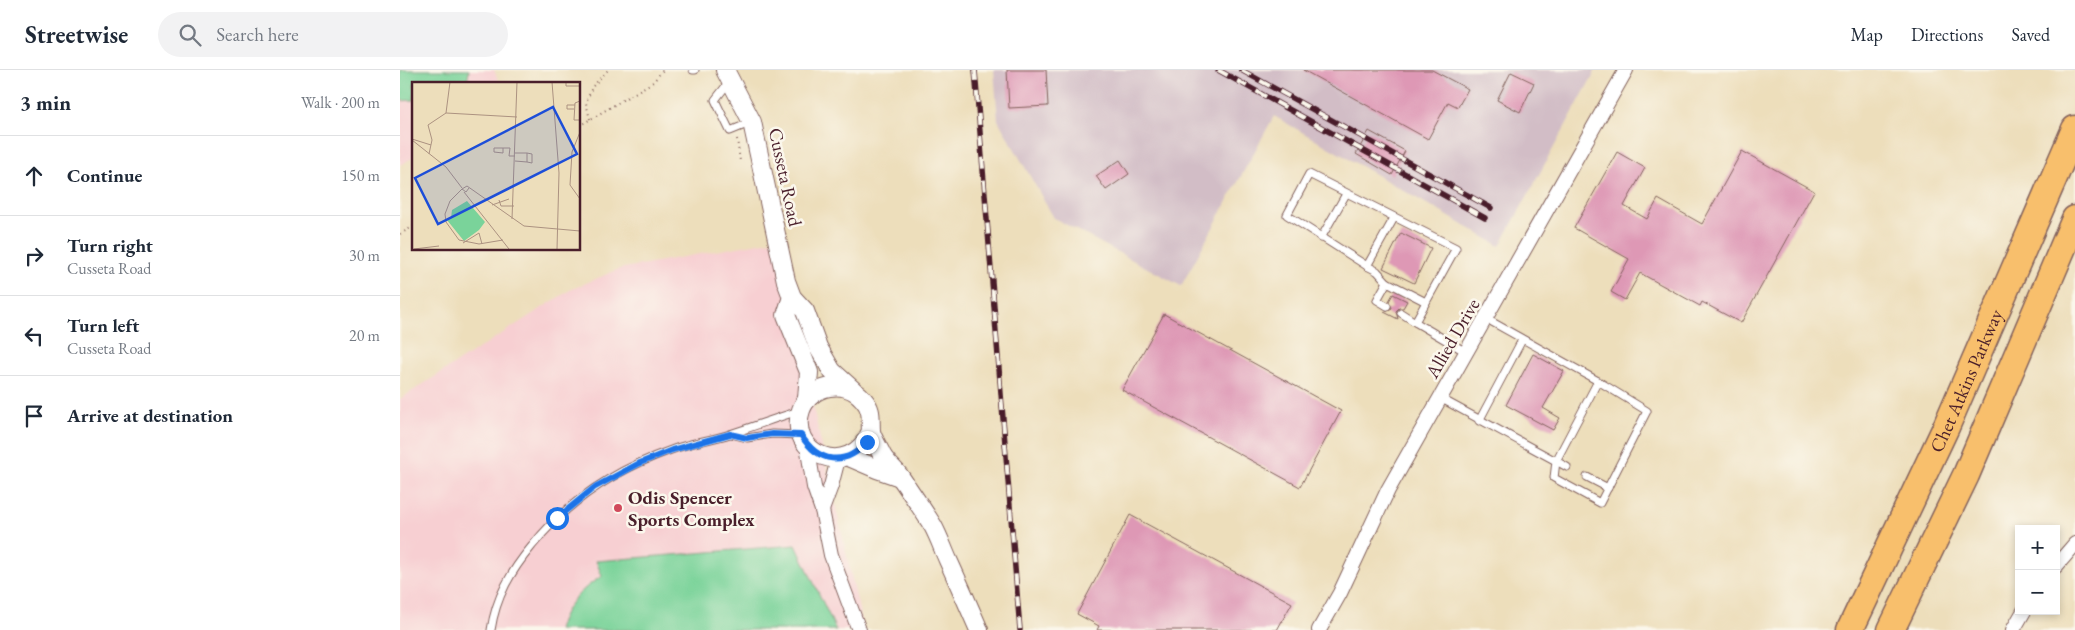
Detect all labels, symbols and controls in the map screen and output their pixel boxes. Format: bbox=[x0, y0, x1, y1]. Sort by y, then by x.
search box bbox=[158, 12, 508, 57]
text: Streetwise bbox=[25, 19, 128, 50]
icon: search bbox=[176, 21, 204, 49]
text: Search here bbox=[216, 22, 299, 47]
text: Map bbox=[1851, 23, 1883, 46]
text: Directions bbox=[1911, 23, 1983, 46]
text: Saved bbox=[2011, 23, 2050, 46]
inset map bbox=[412, 82, 580, 250]
text: 3 min bbox=[20, 89, 71, 116]
text: Walk · 200 m bbox=[301, 92, 380, 113]
street label: Cusseta Road bbox=[763, 125, 808, 229]
icon: ahead bbox=[20, 162, 48, 190]
text: Continue bbox=[67, 163, 142, 188]
text: 150 m bbox=[341, 165, 380, 186]
text: Turn right bbox=[67, 233, 153, 258]
icon: right bbox=[20, 242, 48, 270]
text: 30 m bbox=[349, 245, 380, 266]
text: Cusseta Road bbox=[67, 258, 151, 279]
street label: Allied Drive bbox=[1419, 294, 1485, 384]
street label: Chet Atkins Parkway bbox=[1924, 305, 2009, 457]
text: Turn left bbox=[67, 313, 139, 338]
icon: left bbox=[20, 322, 48, 350]
text: 20 m bbox=[349, 325, 380, 346]
text: Cusseta Road bbox=[67, 338, 151, 359]
icon: arrive bbox=[20, 402, 48, 430]
text: Arrive at destination bbox=[67, 403, 233, 428]
route end bbox=[856, 431, 879, 454]
place label: Odis Spencer Sports Complex bbox=[628, 485, 755, 532]
marker: Odis Spencer Sports Complex bbox=[612, 502, 624, 514]
route start bbox=[546, 507, 569, 530]
map controls bbox=[2015, 525, 2060, 615]
button: + bbox=[2015, 525, 2060, 570]
button: − bbox=[2015, 570, 2060, 615]

